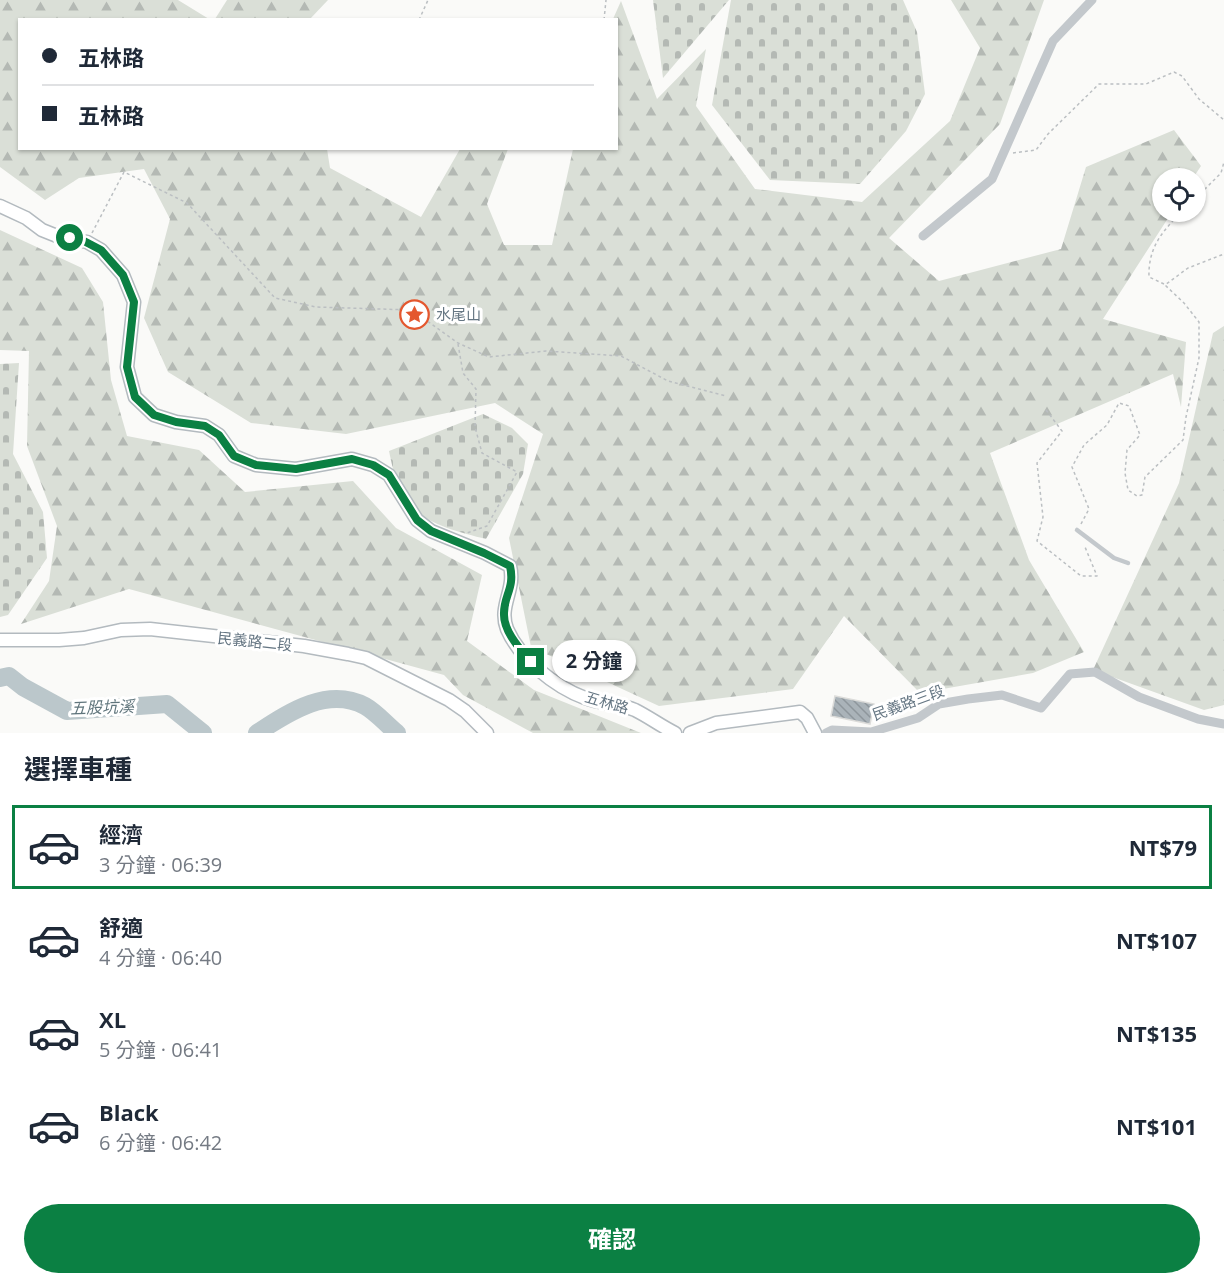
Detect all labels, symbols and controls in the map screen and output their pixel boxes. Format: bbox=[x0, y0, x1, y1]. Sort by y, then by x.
text: 五林路 bbox=[78, 42, 144, 72]
text: 五林路 bbox=[78, 100, 144, 130]
map controls bbox=[1152, 168, 1206, 222]
button: locate bbox=[1152, 168, 1206, 222]
route start bbox=[56, 224, 83, 251]
place icon: 水尾山 bbox=[399, 298, 431, 330]
place label: 水尾山 bbox=[436, 304, 481, 324]
street label: 民義路二段 bbox=[217, 627, 293, 655]
callout: 2 分鐘 bbox=[552, 641, 636, 683]
text: 2 分鐘 bbox=[566, 647, 622, 674]
route end bbox=[517, 648, 544, 675]
street label: 民義路三段 bbox=[869, 680, 947, 724]
street label: 五林路 bbox=[583, 686, 631, 718]
water label: 五股坑溪 bbox=[70, 695, 136, 719]
text: 選擇車種 bbox=[24, 750, 132, 787]
text: 經濟 bbox=[99, 819, 143, 849]
icon: car bbox=[27, 820, 81, 874]
text: NT$79 bbox=[1129, 832, 1197, 862]
text: 3 分鐘 · 06:39 bbox=[99, 851, 222, 878]
text: 舒適 bbox=[99, 912, 143, 942]
icon: car bbox=[27, 913, 81, 967]
text: NT$107 bbox=[1116, 925, 1197, 955]
text: 4 分鐘 · 06:40 bbox=[99, 944, 222, 971]
text: XL bbox=[99, 1004, 126, 1034]
icon: car bbox=[27, 1006, 81, 1060]
text: NT$135 bbox=[1116, 1018, 1197, 1048]
text: 5 分鐘 · 06:41 bbox=[99, 1036, 222, 1063]
text: Black bbox=[99, 1097, 159, 1127]
icon: car bbox=[27, 1099, 81, 1153]
text: NT$101 bbox=[1116, 1111, 1197, 1141]
text: 6 分鐘 · 06:42 bbox=[99, 1129, 222, 1156]
button: 確認 bbox=[24, 1204, 1200, 1273]

